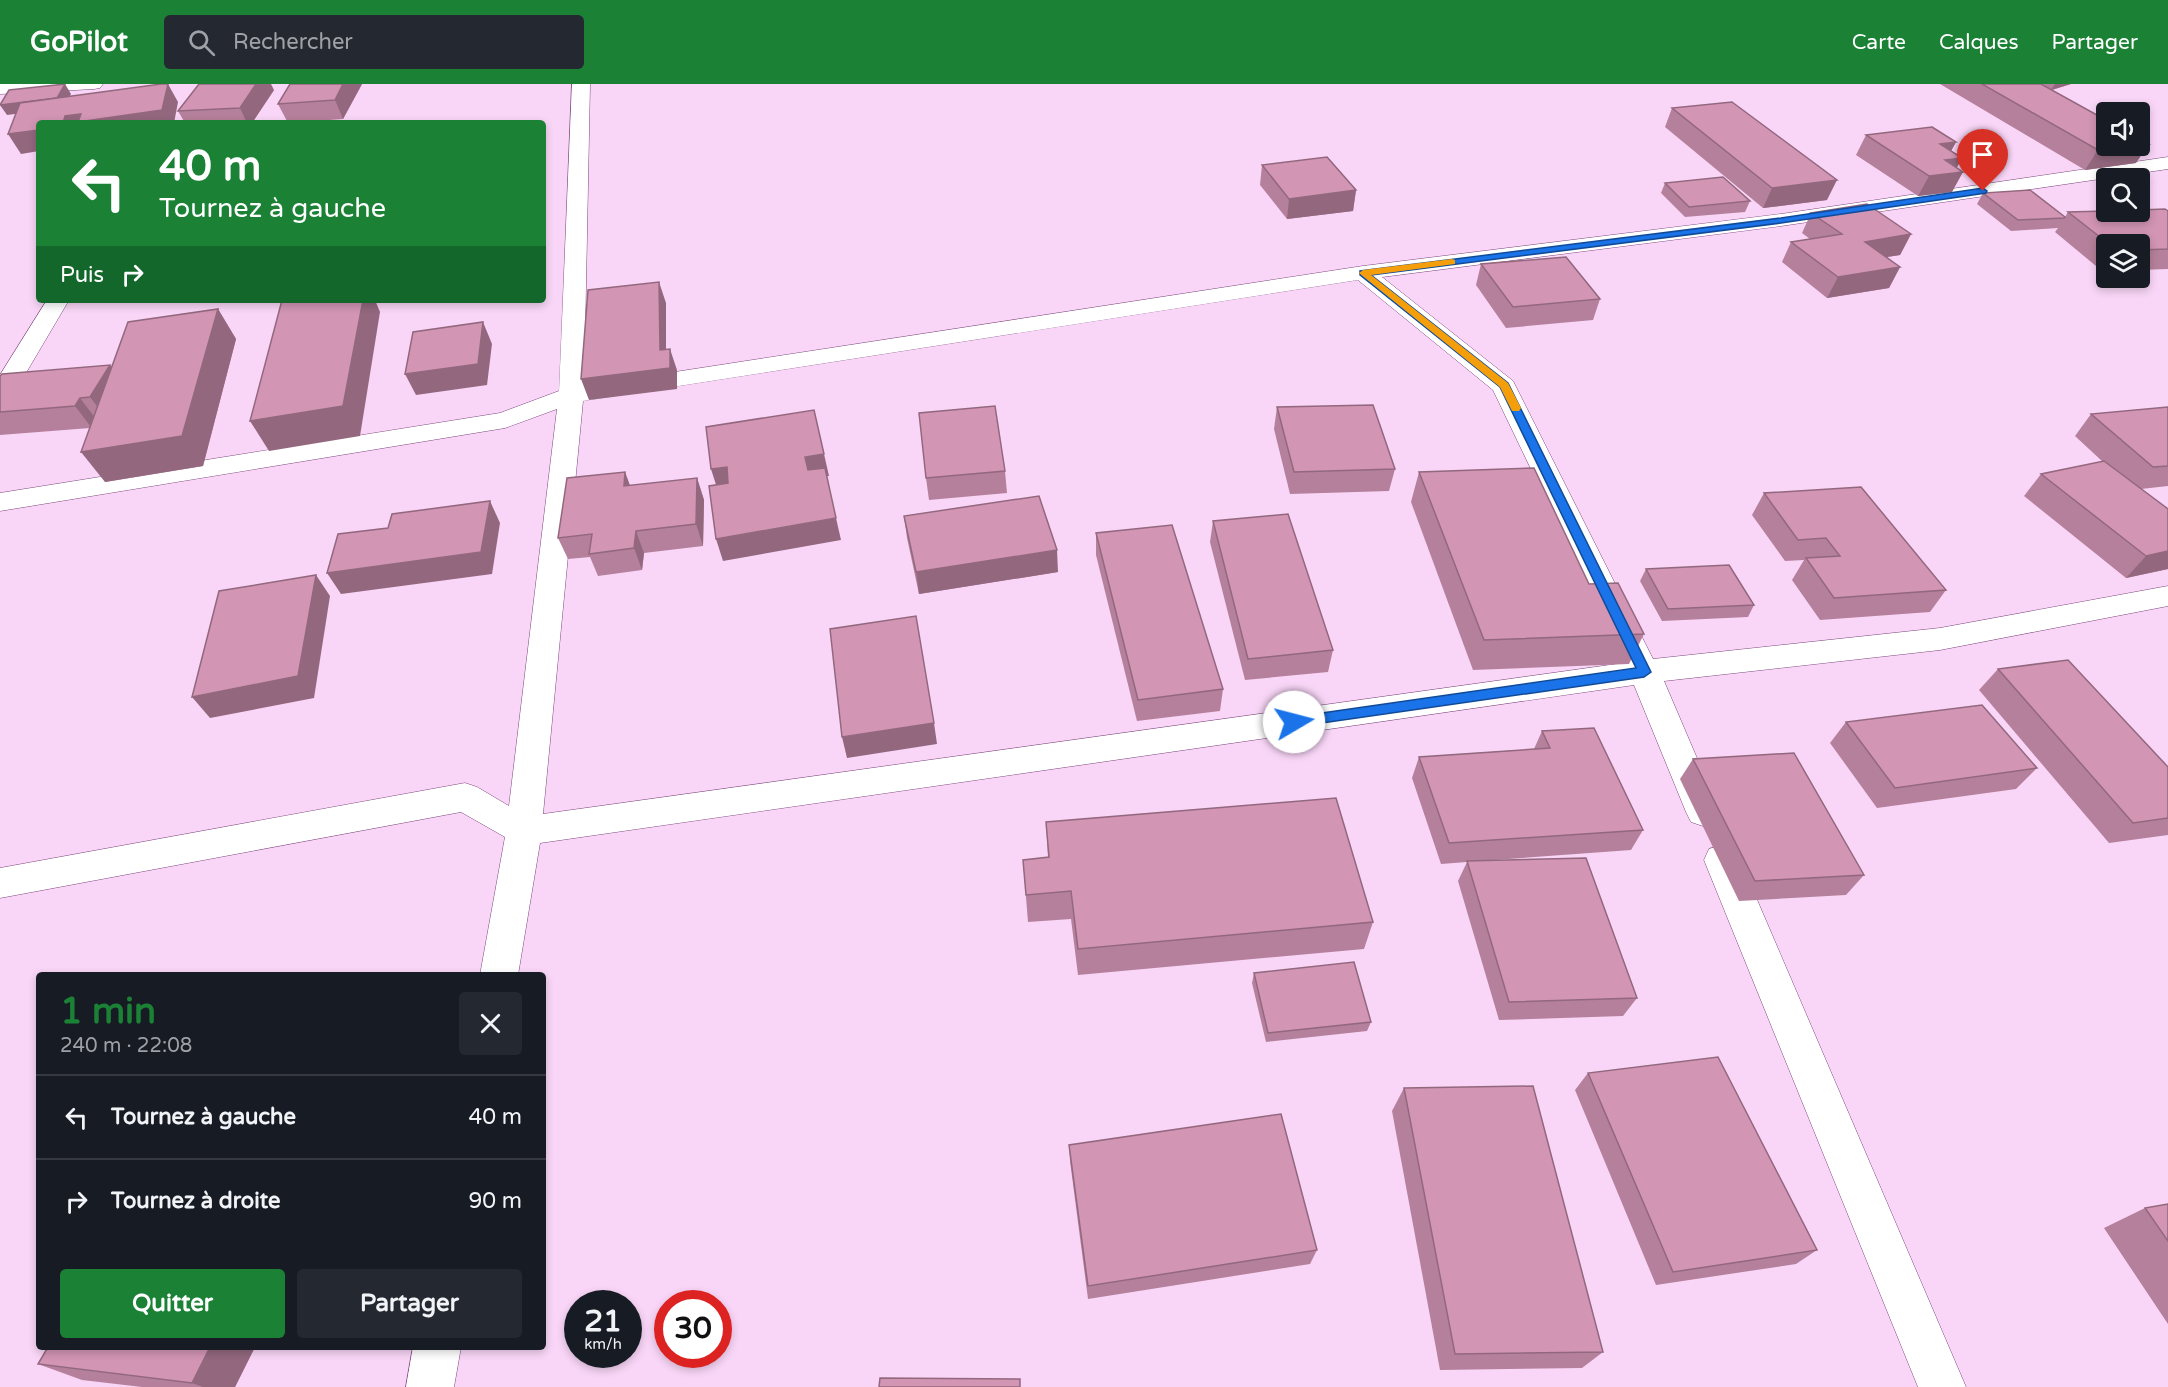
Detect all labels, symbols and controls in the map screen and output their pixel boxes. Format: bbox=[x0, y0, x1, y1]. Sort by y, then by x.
search box bbox=[164, 15, 584, 69]
text: GoPilot bbox=[30, 25, 128, 59]
icon: search bbox=[185, 26, 218, 59]
text: Rechercher bbox=[233, 29, 353, 55]
text: Carte bbox=[1852, 30, 1906, 55]
text: Calques bbox=[1939, 30, 2019, 55]
text: Partager bbox=[2052, 30, 2138, 55]
map controls bbox=[2096, 102, 2150, 288]
button: sound bbox=[2096, 102, 2150, 156]
pin bbox=[1957, 129, 2008, 191]
icon: arrive bbox=[1966, 138, 1999, 171]
text: 40 m bbox=[159, 141, 261, 192]
icon: left bbox=[60, 144, 138, 222]
button: search bbox=[2096, 168, 2150, 222]
text: Tournez à gauche bbox=[159, 192, 386, 225]
button: layers bbox=[2096, 234, 2150, 288]
icon: right bbox=[116, 258, 149, 291]
text: Puis bbox=[60, 262, 104, 288]
position arrow bbox=[1262, 690, 1326, 754]
text: 1 min bbox=[60, 990, 156, 1033]
button: close bbox=[459, 992, 522, 1055]
text: 240 m · 22:08 bbox=[60, 1034, 192, 1058]
icon: left bbox=[60, 1101, 93, 1134]
text: Tournez à gauche bbox=[111, 1104, 296, 1130]
text: 40 m bbox=[468, 1104, 522, 1130]
icon: right bbox=[60, 1185, 93, 1218]
text: Tournez à droite bbox=[111, 1188, 280, 1214]
text: 90 m bbox=[468, 1188, 522, 1214]
button: Quitter bbox=[60, 1269, 285, 1338]
button: Partager bbox=[297, 1269, 522, 1338]
speed limit sign: 30 bbox=[654, 1290, 732, 1368]
text: 21 bbox=[584, 1303, 622, 1340]
text: km/h bbox=[584, 1335, 622, 1353]

